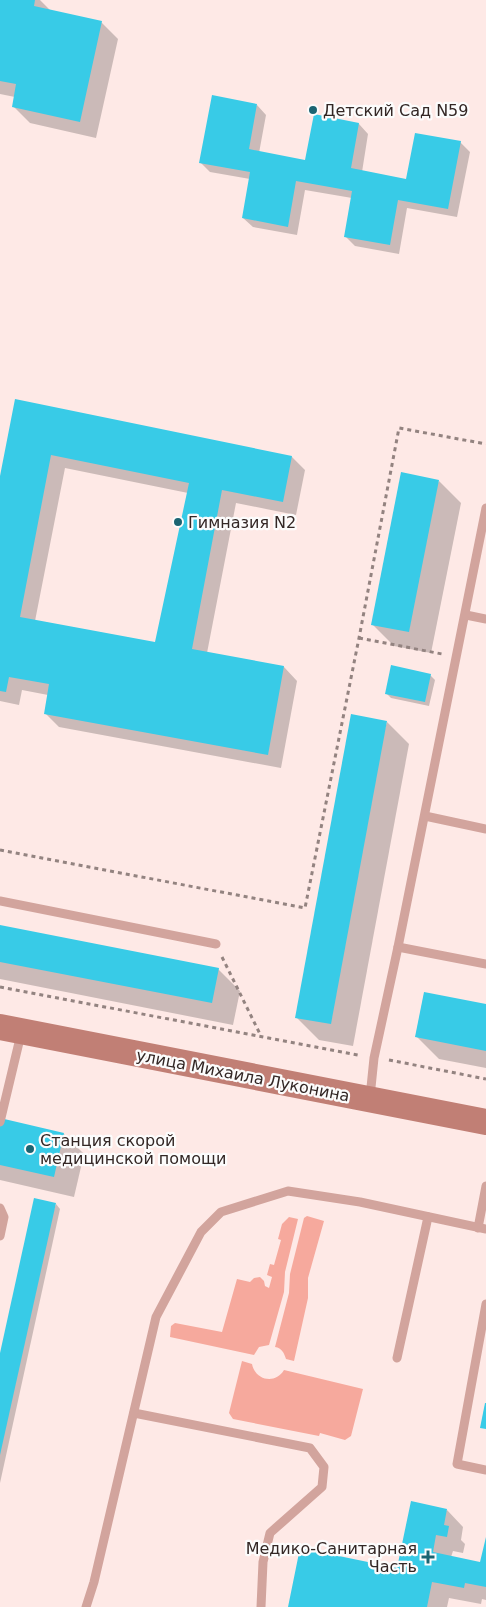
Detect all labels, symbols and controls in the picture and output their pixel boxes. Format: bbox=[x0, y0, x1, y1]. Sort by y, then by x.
place label: Детский Сад N59 bbox=[323, 101, 468, 120]
marker: Детский Сад N59 bbox=[307, 104, 319, 116]
place label: Гимназия N2 bbox=[188, 513, 296, 532]
marker: Гимназия N2 bbox=[172, 516, 184, 528]
street label: улица Михаила Луконина bbox=[135, 1045, 351, 1106]
place label: Станция скорой медицинской помощи bbox=[40, 1131, 226, 1168]
marker: Станция скорой медицинской помощи bbox=[24, 1143, 36, 1155]
place label: Медико-Санитарная Часть bbox=[246, 1539, 417, 1576]
marker: Медико-Санитарная Часть bbox=[421, 1550, 435, 1564]

